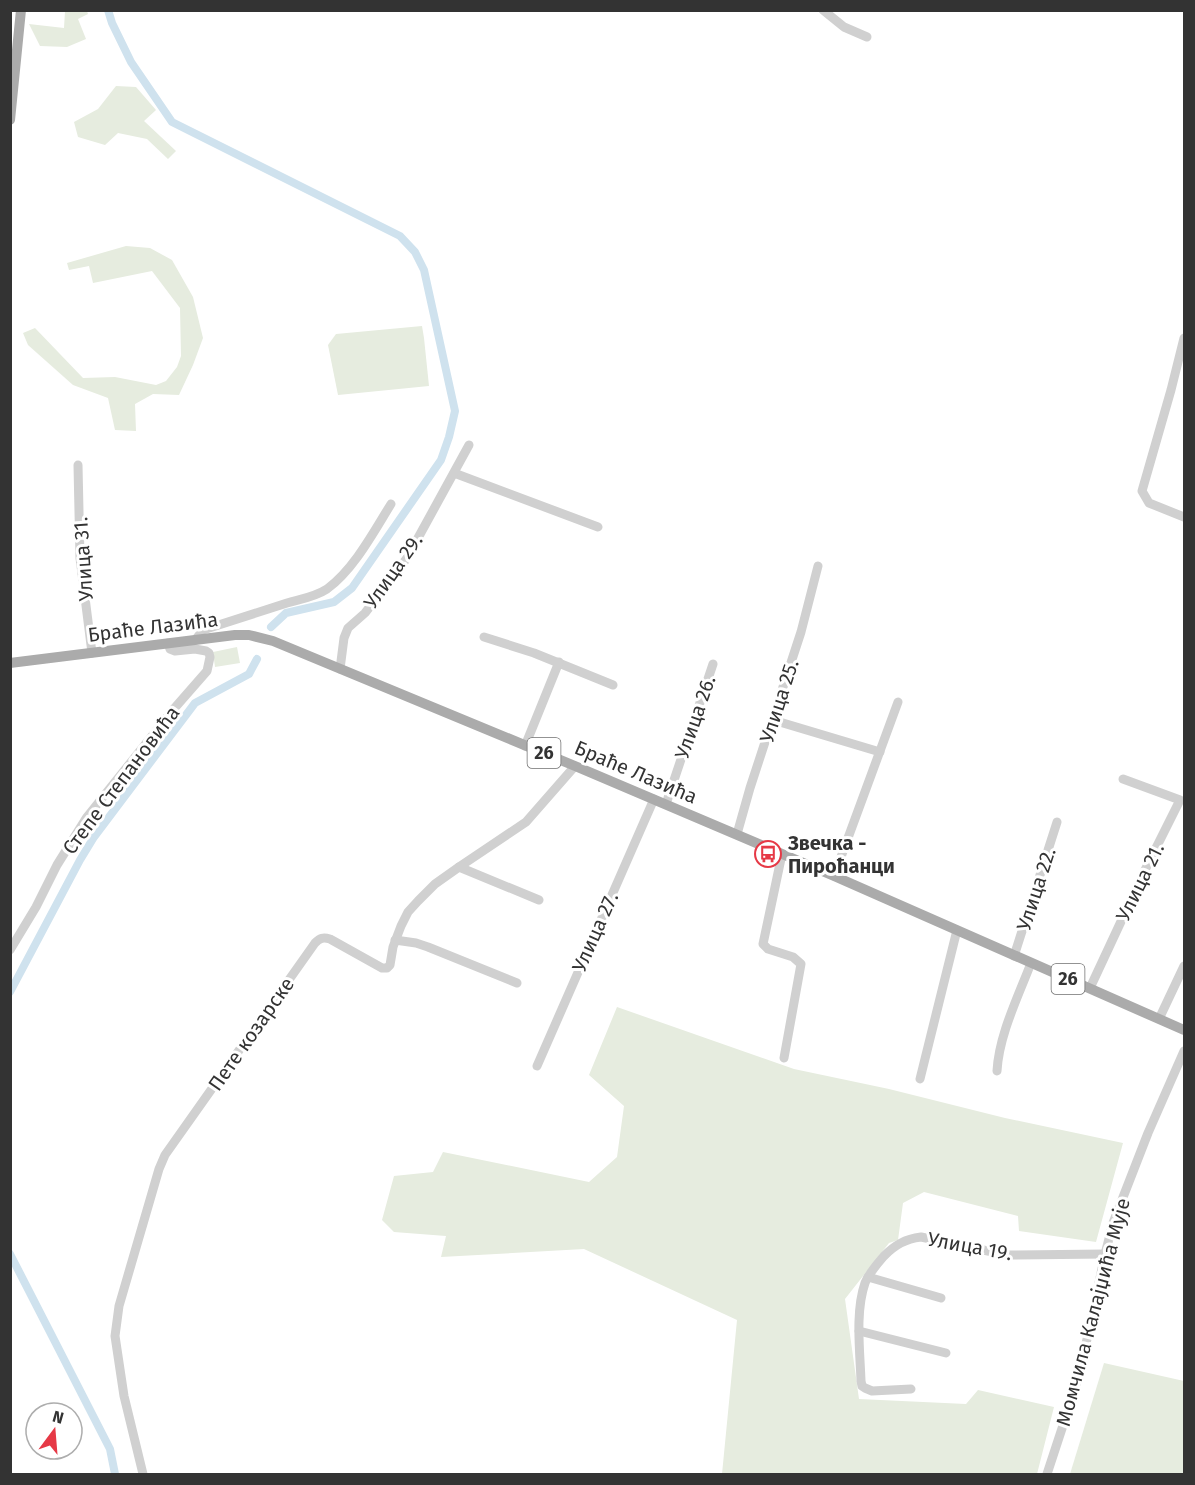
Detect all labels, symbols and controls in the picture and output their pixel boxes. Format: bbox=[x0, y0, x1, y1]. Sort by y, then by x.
street label: Улица 31. bbox=[68, 516, 98, 602]
street label: Улица 29. bbox=[358, 529, 428, 613]
street label: Браће Лазића bbox=[87, 607, 219, 647]
street label: Улица 25. bbox=[754, 656, 804, 746]
street label: Улица 26. bbox=[670, 672, 720, 762]
street label: Степе Степановића bbox=[57, 701, 185, 859]
street label: Браће Лазића bbox=[571, 735, 701, 809]
road number: 26 bbox=[528, 738, 560, 768]
place label: Звечка - Пироћанци bbox=[787, 831, 895, 878]
bus stop icon: Звечка - Пироћанци bbox=[753, 839, 783, 869]
street label: Улица 21. bbox=[1111, 839, 1169, 925]
street label: Улица 22. bbox=[1011, 844, 1061, 934]
street label: Улица 27. bbox=[567, 888, 623, 976]
road number: 26 bbox=[1052, 964, 1084, 994]
street label: Пете козарске bbox=[203, 973, 299, 1095]
street label: Момчила Калајџића Мује bbox=[1051, 1195, 1135, 1429]
street label: Улица 19. bbox=[926, 1227, 1014, 1265]
north arrow bbox=[24, 1401, 84, 1461]
text: N bbox=[50, 1406, 66, 1428]

